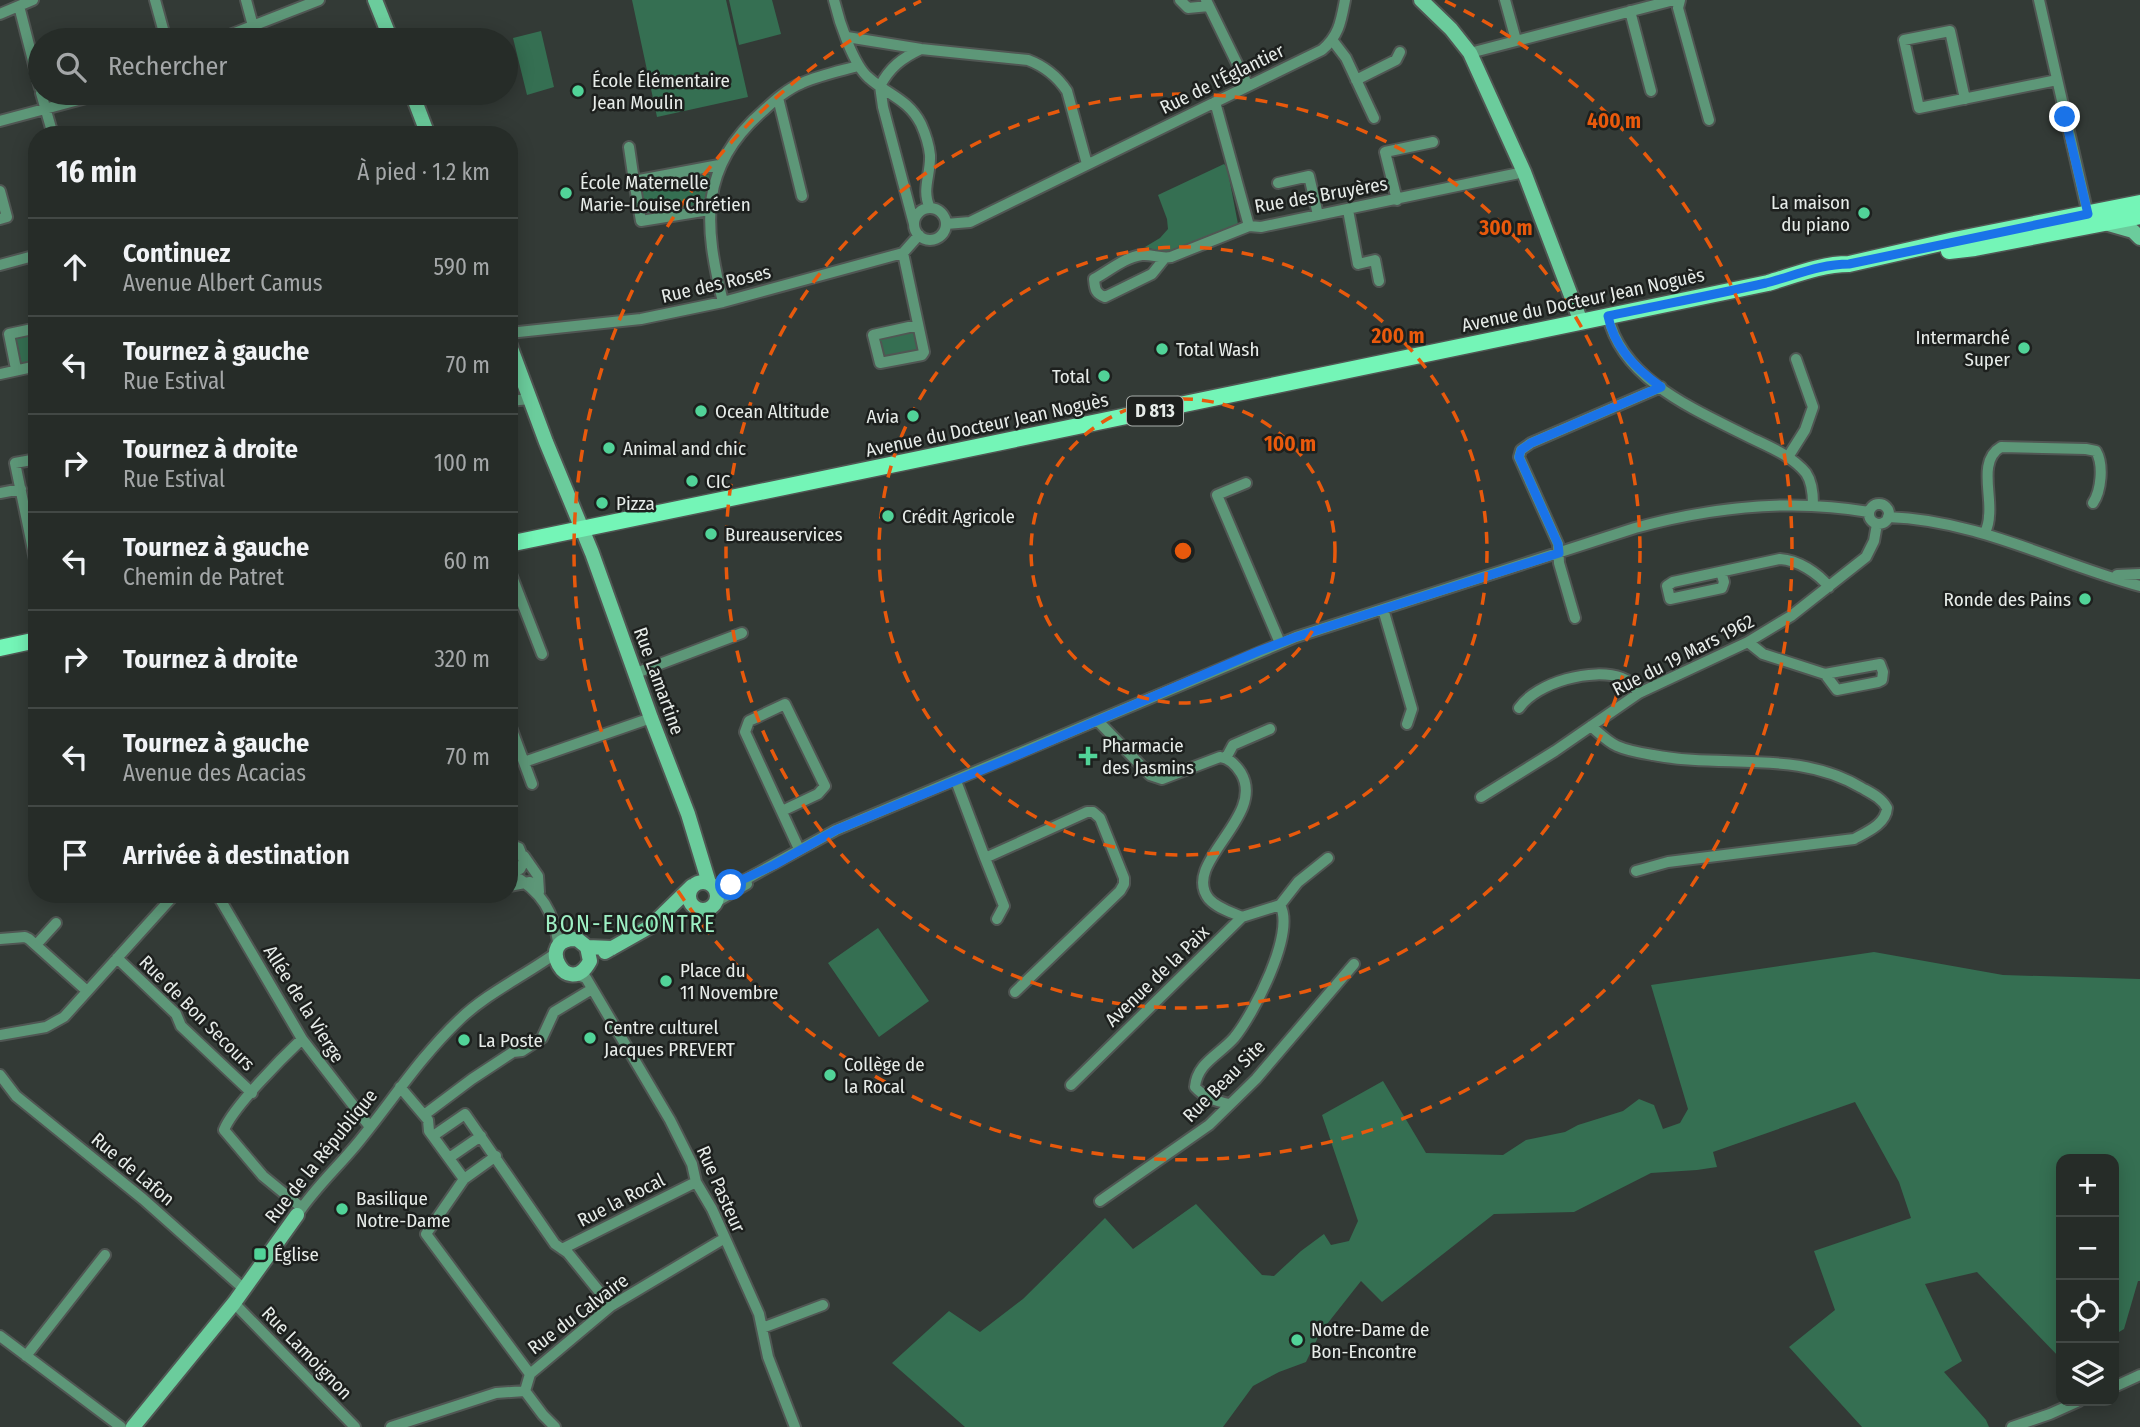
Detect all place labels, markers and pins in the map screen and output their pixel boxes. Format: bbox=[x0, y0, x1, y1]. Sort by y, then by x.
place label: École Élémentaire Jean Moulin bbox=[592, 69, 730, 114]
marker: École Élémentaire Jean Moulin bbox=[570, 83, 586, 99]
place label: École Maternelle Marie-Louise Chrétien bbox=[580, 171, 751, 216]
marker: École Maternelle Marie-Louise Chrétien bbox=[558, 185, 574, 201]
place label: La maison du piano bbox=[1771, 191, 1850, 236]
marker: La maison du piano bbox=[1856, 205, 1872, 221]
place label: Intermarché Super bbox=[1916, 326, 2010, 371]
place label: Total Wash bbox=[1176, 338, 1259, 361]
marker: Intermarché Super bbox=[2016, 340, 2032, 356]
marker: Total Wash bbox=[1154, 341, 1170, 357]
place label: Total bbox=[1052, 365, 1090, 388]
marker: Total bbox=[1096, 368, 1112, 384]
place label: Ocean Altitude bbox=[715, 400, 829, 423]
marker: Ocean Altitude bbox=[693, 403, 709, 419]
place label: Avia bbox=[866, 405, 899, 428]
marker: Avia bbox=[905, 408, 921, 424]
place label: Animal and chic bbox=[623, 437, 746, 460]
marker: Animal and chic bbox=[601, 440, 617, 456]
place label: CIC bbox=[706, 470, 731, 493]
marker: CIC bbox=[684, 473, 700, 489]
place label: Pizza bbox=[616, 492, 655, 515]
marker: Pizza bbox=[594, 495, 610, 511]
place label: Crédit Agricole bbox=[902, 505, 1015, 528]
marker: Crédit Agricole bbox=[880, 508, 896, 524]
place label: Bureauservices bbox=[725, 523, 843, 546]
marker: Bureauservices bbox=[703, 526, 719, 542]
centre of rings bbox=[1171, 539, 1195, 563]
place label: Ronde des Pains bbox=[1944, 588, 2071, 611]
marker: Ronde des Pains bbox=[2077, 591, 2093, 607]
place label: Pharmacie des Jasmins bbox=[1102, 734, 1194, 779]
marker: Pharmacie des Jasmins bbox=[1080, 748, 1096, 764]
place label: Place du 11 Novembre bbox=[680, 959, 778, 1004]
marker: Place du 11 Novembre bbox=[658, 973, 674, 989]
place label: Centre culturel Jacques PREVERT bbox=[604, 1016, 735, 1061]
place label: La Poste bbox=[478, 1029, 543, 1052]
marker: Centre culturel Jacques PREVERT bbox=[582, 1030, 598, 1046]
marker: La Poste bbox=[456, 1032, 472, 1048]
place label: Collège de la Rocal bbox=[844, 1053, 925, 1098]
marker: Collège de la Rocal bbox=[822, 1067, 838, 1083]
place label: Basilique Notre-Dame bbox=[356, 1187, 450, 1232]
marker: Basilique Notre-Dame bbox=[334, 1201, 350, 1217]
place label: Église bbox=[274, 1243, 319, 1266]
marker: Église bbox=[252, 1246, 268, 1262]
place label: Notre-Dame de Bon-Encontre bbox=[1311, 1318, 1429, 1363]
marker: Notre-Dame de Bon-Encontre bbox=[1289, 1332, 1305, 1348]

